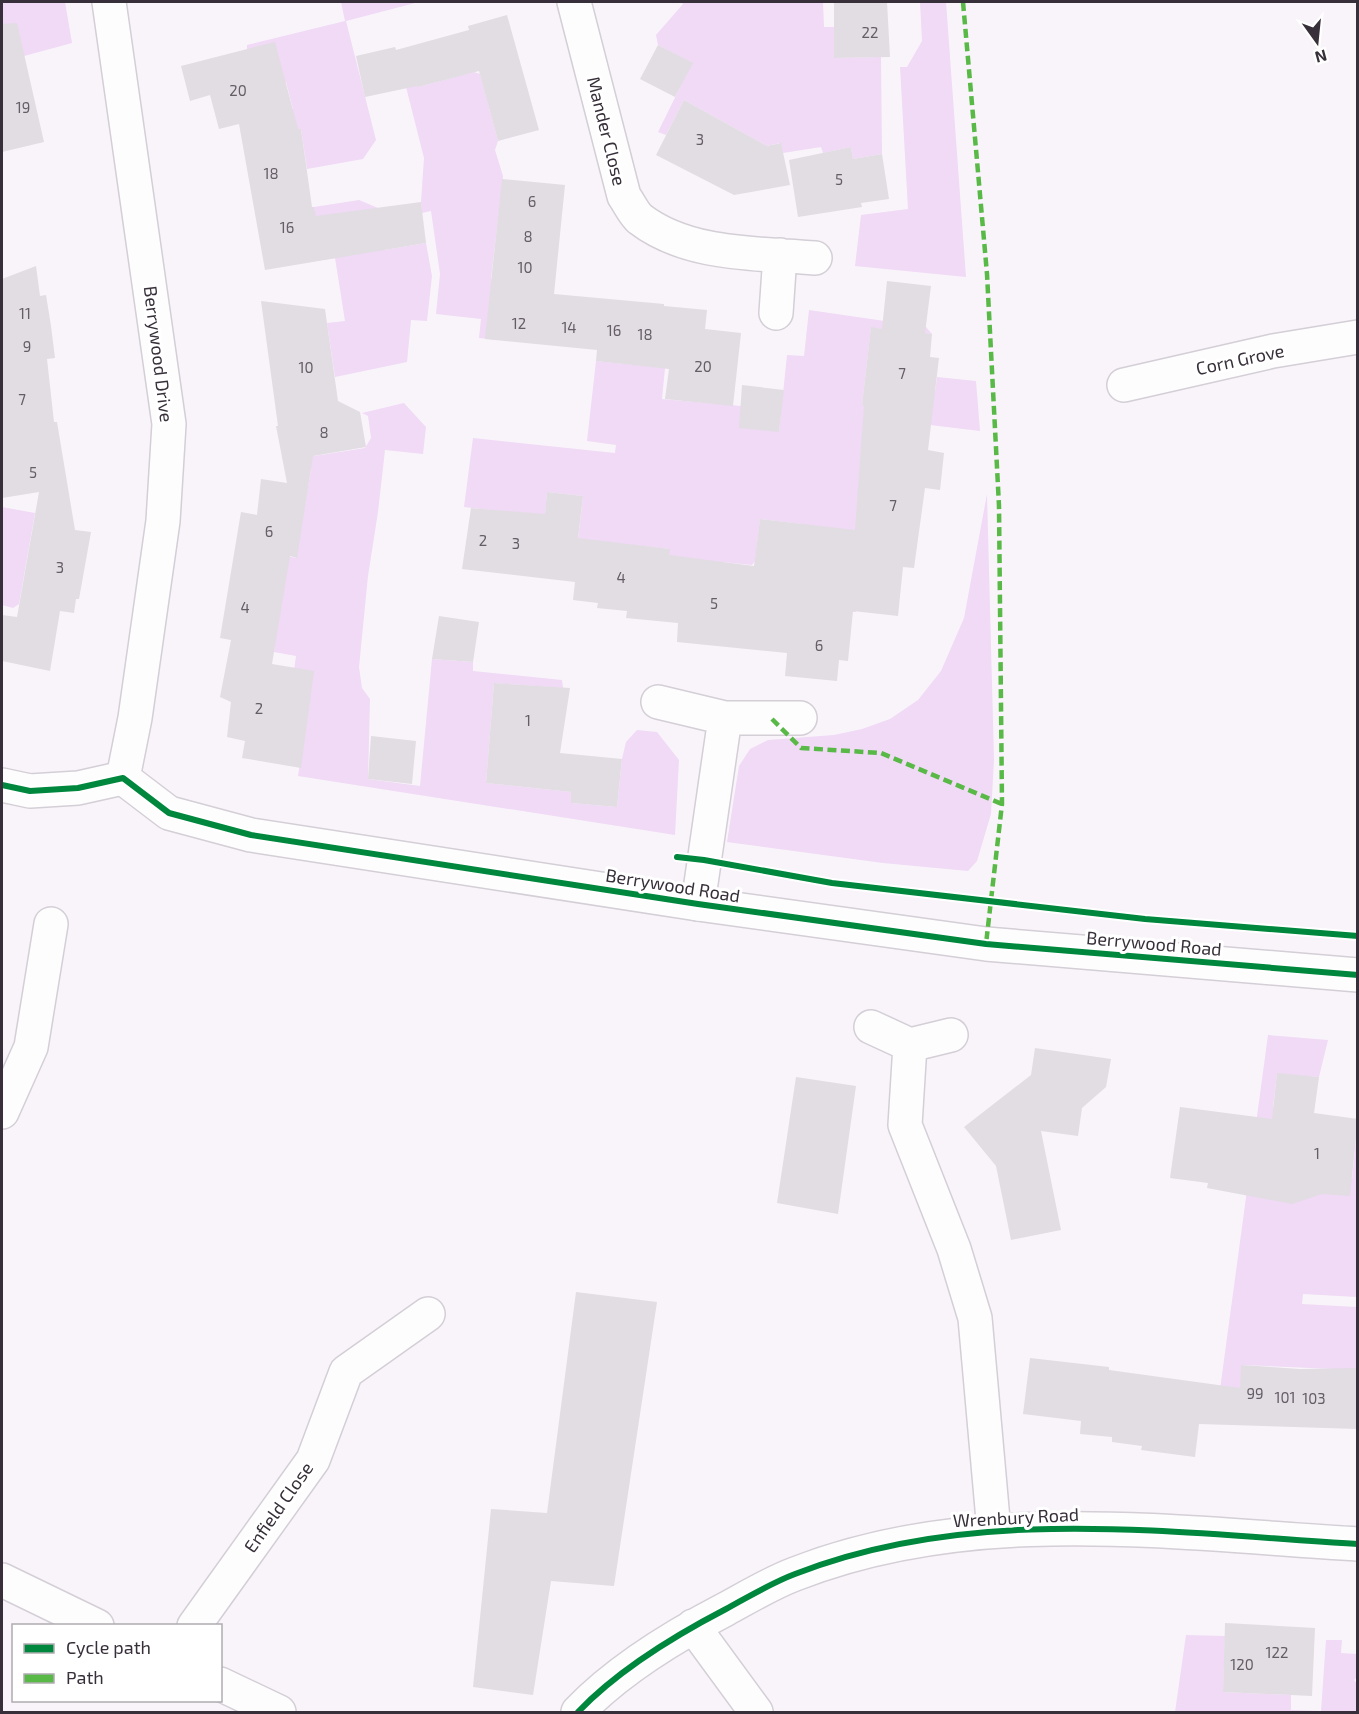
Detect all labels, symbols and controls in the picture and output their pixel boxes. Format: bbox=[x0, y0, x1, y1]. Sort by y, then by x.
north arrow bbox=[1287, 12, 1347, 72]
house number: 22 bbox=[862, 23, 878, 41]
text: N bbox=[1313, 46, 1329, 68]
street label: Mander Close bbox=[583, 74, 631, 188]
house number: 20 bbox=[229, 81, 247, 99]
house number: 19 bbox=[16, 98, 30, 116]
house number: 3 bbox=[696, 130, 704, 148]
house number: 18 bbox=[263, 164, 279, 182]
house number: 5 bbox=[835, 170, 843, 188]
house number: 6 bbox=[528, 192, 536, 210]
house number: 16 bbox=[280, 218, 294, 236]
house number: 8 bbox=[523, 227, 533, 245]
house number: 10 bbox=[517, 258, 533, 276]
street label: Berrywood Drive bbox=[140, 285, 178, 423]
house number: 11 bbox=[19, 304, 31, 322]
house number: 12 bbox=[512, 314, 526, 332]
house number: 14 bbox=[561, 318, 577, 336]
house number: 16 bbox=[607, 321, 621, 339]
house number: 18 bbox=[637, 325, 653, 343]
house number: 9 bbox=[23, 337, 31, 355]
street label: Corn Grove bbox=[1194, 339, 1286, 379]
house number: 20 bbox=[694, 357, 712, 375]
house number: 10 bbox=[298, 358, 314, 376]
house number: 7 bbox=[898, 364, 906, 382]
house number: 7 bbox=[18, 390, 26, 408]
house number: 8 bbox=[319, 423, 329, 441]
house number: 5 bbox=[29, 463, 37, 481]
house number: 7 bbox=[889, 496, 897, 514]
house number: 6 bbox=[265, 522, 273, 540]
house number: 2 bbox=[479, 531, 487, 549]
house number: 3 bbox=[512, 534, 520, 552]
house number: 3 bbox=[56, 558, 64, 576]
house number: 4 bbox=[616, 568, 626, 586]
house number: 5 bbox=[710, 594, 718, 612]
house number: 4 bbox=[240, 598, 250, 616]
house number: 6 bbox=[815, 636, 823, 654]
house number: 2 bbox=[255, 699, 263, 717]
house number: 1 bbox=[525, 711, 531, 729]
street label: Berrywood Road bbox=[604, 864, 742, 906]
street label: Berrywood Road bbox=[1085, 926, 1223, 960]
house number: 1 bbox=[1314, 1144, 1320, 1162]
house number: 99 bbox=[1246, 1384, 1264, 1402]
house number: 101 bbox=[1275, 1388, 1296, 1406]
house number: 103 bbox=[1302, 1389, 1326, 1407]
street label: Enfield Close bbox=[239, 1458, 317, 1556]
street label: Wrenbury Road bbox=[952, 1503, 1080, 1531]
legend bbox=[12, 1624, 222, 1702]
text: Cycle path bbox=[66, 1636, 151, 1658]
house number: 122 bbox=[1266, 1643, 1288, 1661]
house number: 120 bbox=[1230, 1655, 1254, 1673]
text: Path bbox=[66, 1666, 104, 1688]

